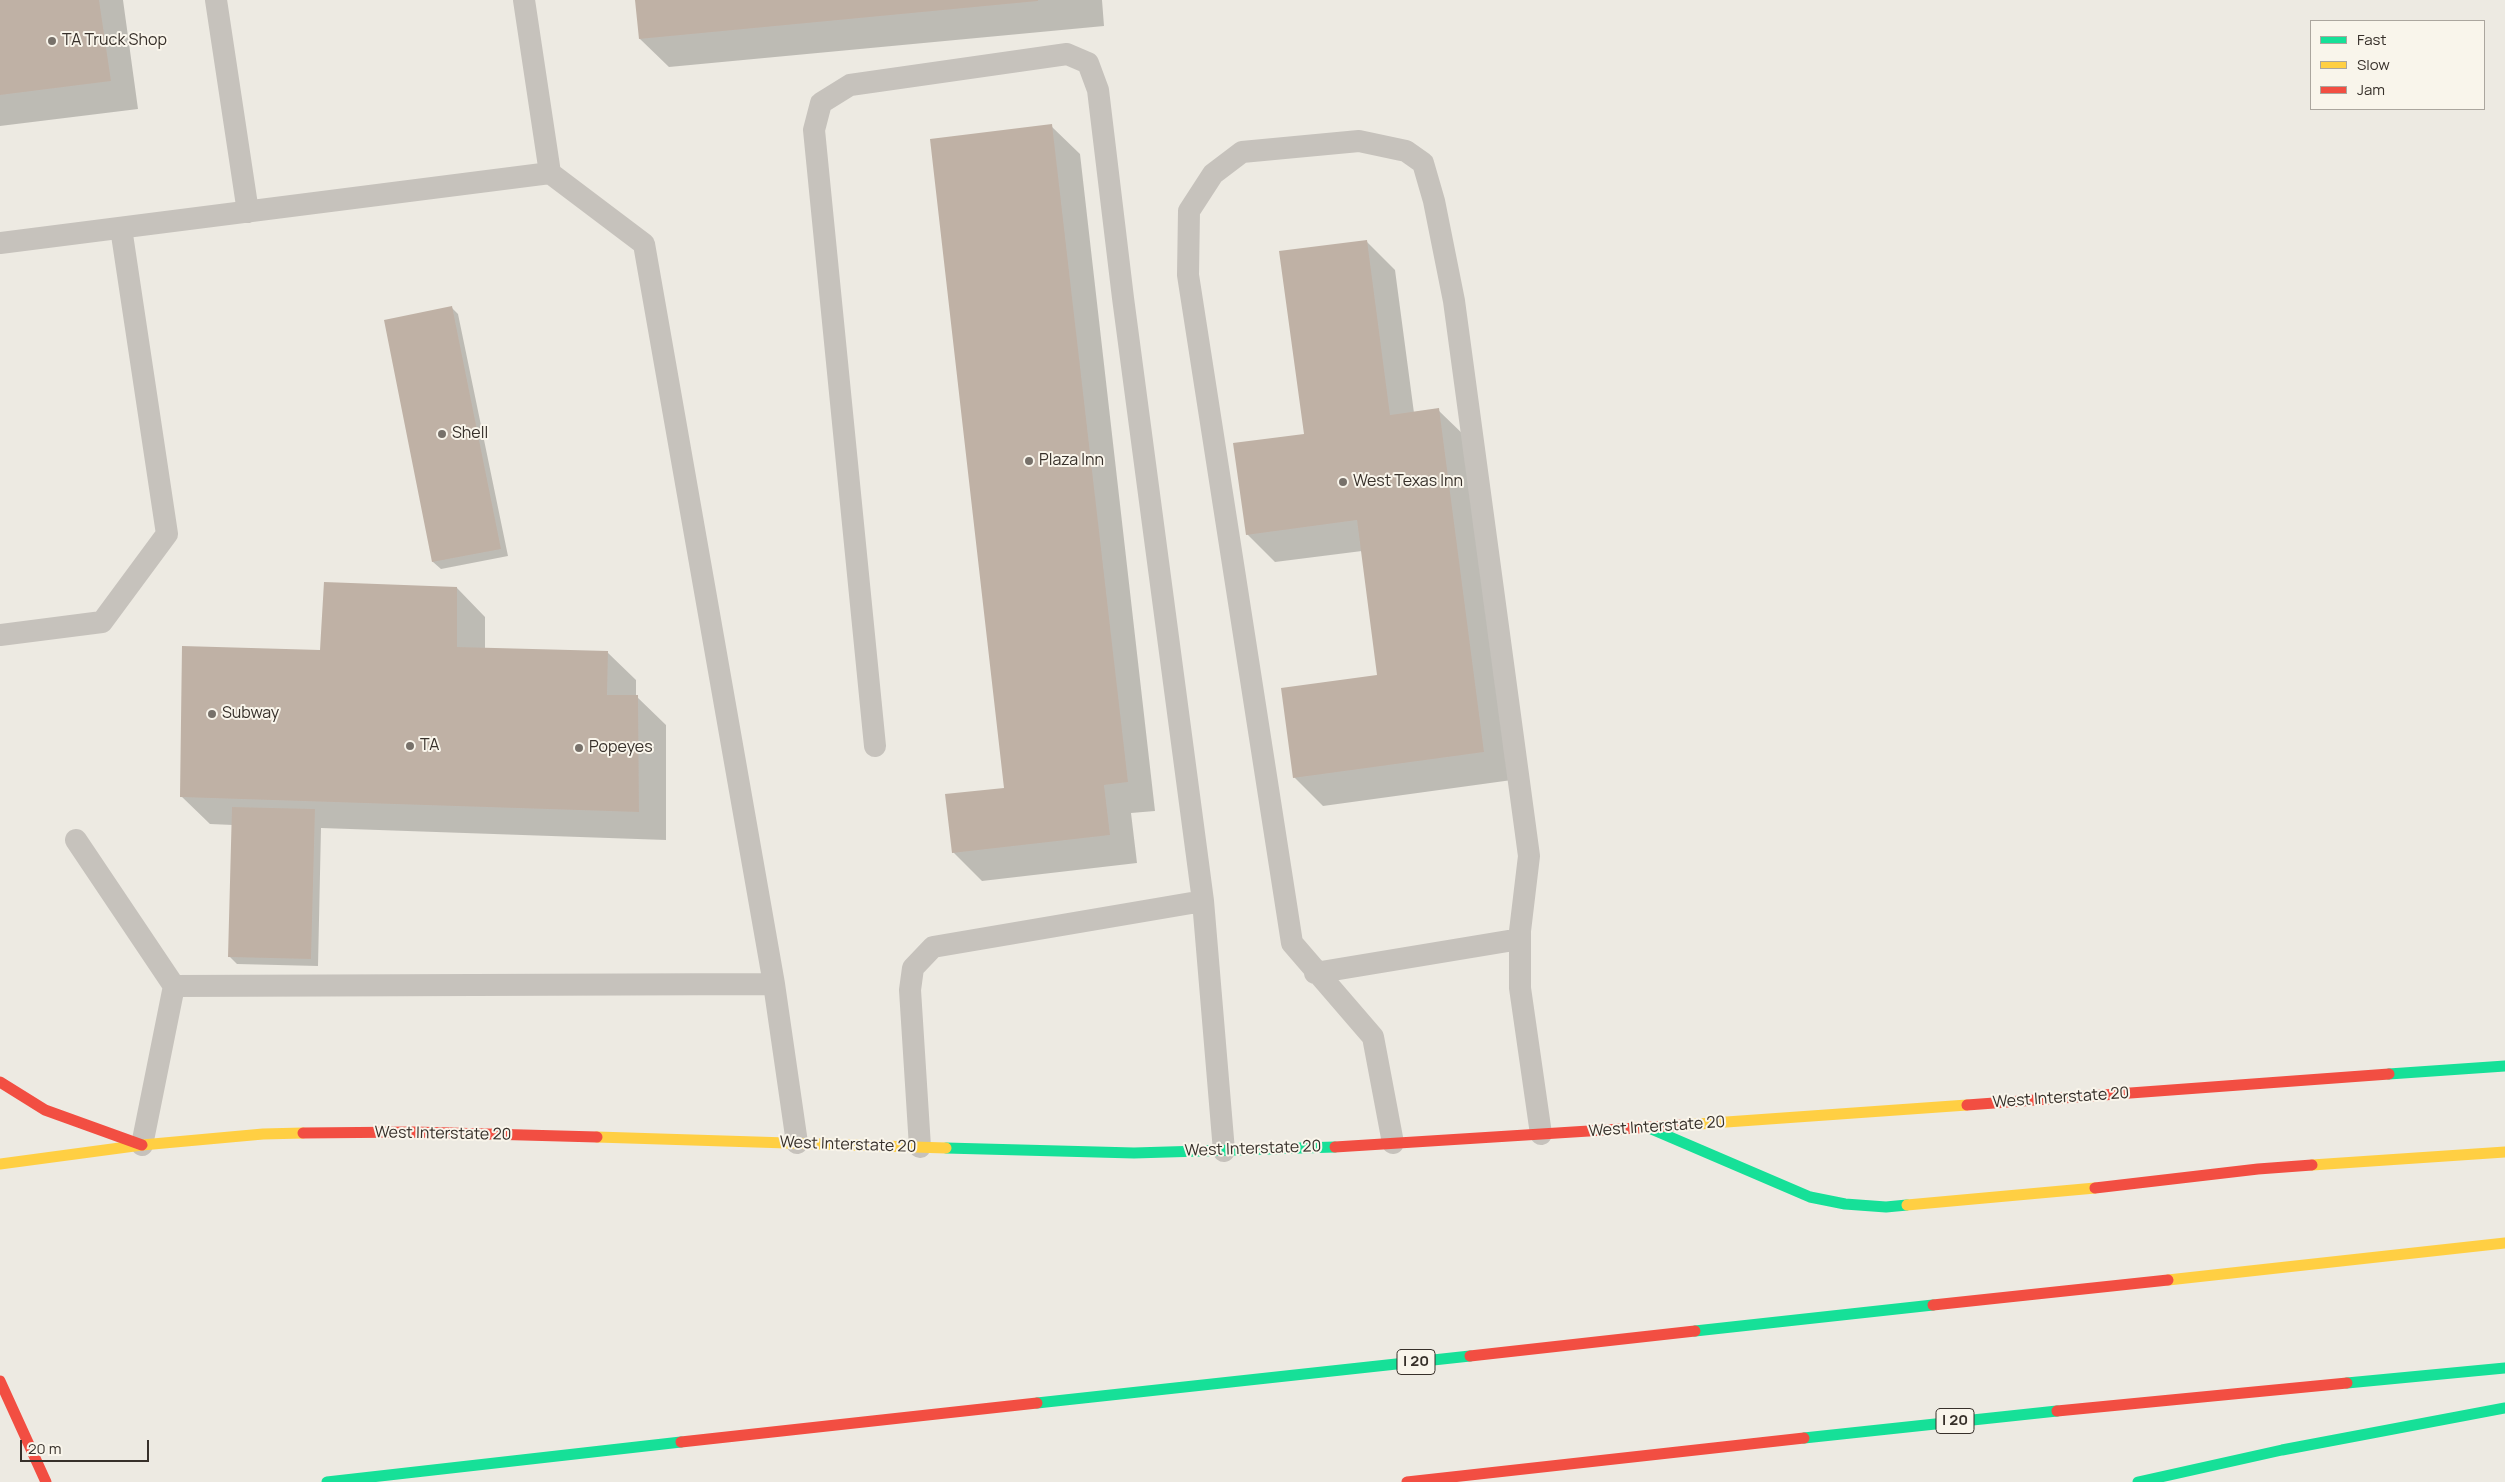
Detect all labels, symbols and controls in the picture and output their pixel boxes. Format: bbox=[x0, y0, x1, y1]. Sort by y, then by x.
legend bbox=[2310, 20, 2485, 110]
text: Fast bbox=[2357, 29, 2386, 50]
place label: TA Truck Shop bbox=[62, 31, 167, 51]
marker: TA Truck Shop bbox=[46, 35, 58, 47]
text: Slow bbox=[2357, 54, 2390, 75]
text: Jam bbox=[2357, 79, 2385, 100]
place label: Shell bbox=[452, 424, 488, 444]
marker: Shell bbox=[436, 428, 448, 440]
place label: Plaza Inn bbox=[1039, 451, 1104, 471]
marker: Plaza Inn bbox=[1023, 455, 1035, 467]
place label: West Texas Inn bbox=[1353, 472, 1463, 492]
marker: West Texas Inn bbox=[1337, 476, 1349, 488]
place label: Subway bbox=[222, 704, 279, 724]
marker: Subway bbox=[206, 708, 218, 720]
place label: TA bbox=[420, 736, 439, 756]
place label: Popeyes bbox=[589, 738, 653, 758]
marker: TA bbox=[404, 740, 416, 752]
marker: Popeyes bbox=[573, 742, 585, 754]
street label: West Interstate 20 bbox=[1992, 1084, 2130, 1112]
street label: West Interstate 20 bbox=[1588, 1113, 1726, 1141]
street label: West Interstate 20 bbox=[374, 1123, 512, 1145]
street label: West Interstate 20 bbox=[779, 1133, 917, 1157]
street label: West Interstate 20 bbox=[1184, 1137, 1322, 1161]
road number: I 20 bbox=[1397, 1350, 1435, 1374]
road number: I 20 bbox=[1936, 1408, 1974, 1434]
scale bar bbox=[22, 1430, 151, 1462]
text: 20 m bbox=[28, 1438, 61, 1459]

